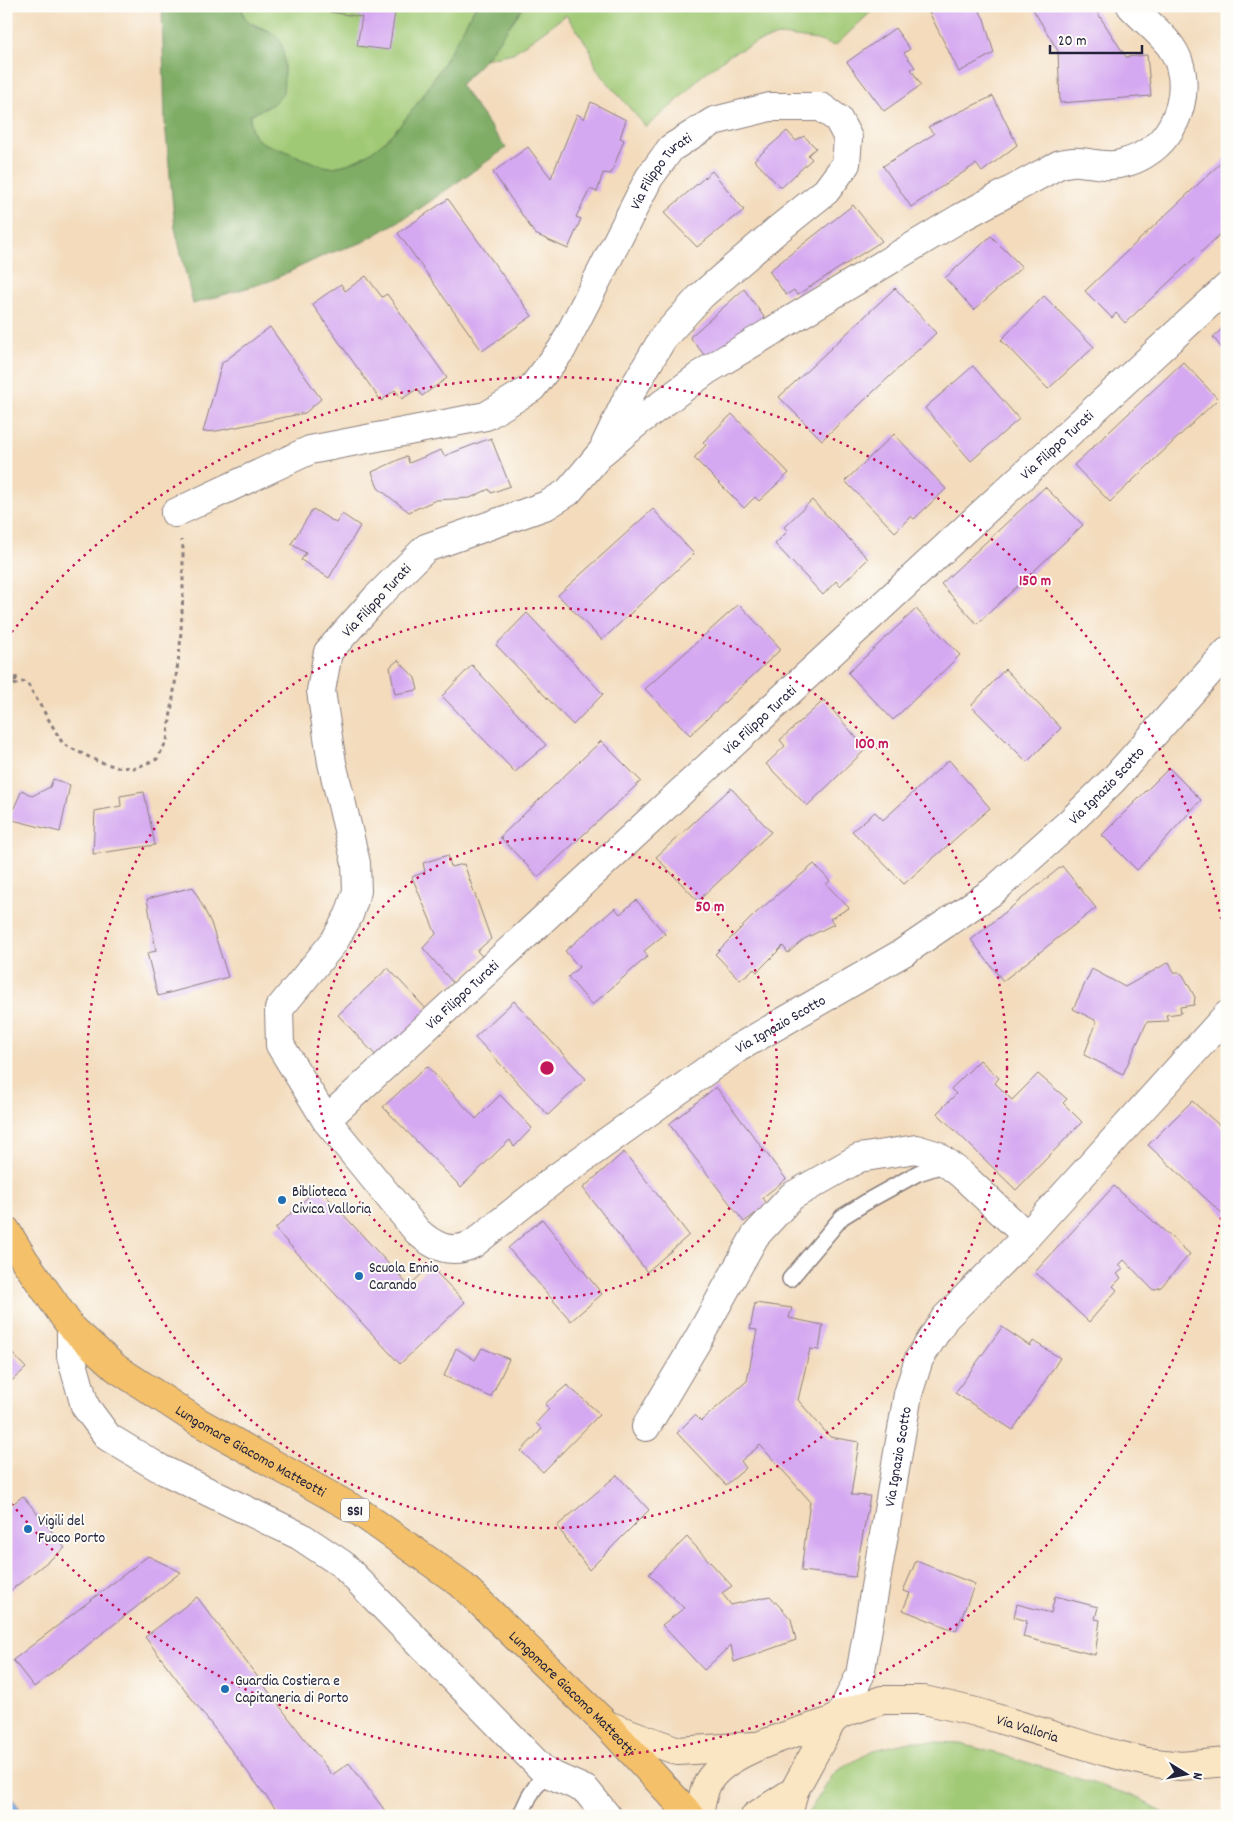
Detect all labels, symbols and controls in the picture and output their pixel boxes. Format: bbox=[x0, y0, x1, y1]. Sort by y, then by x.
scale bar bbox=[1050, 22, 1143, 54]
text: 20 m bbox=[1058, 31, 1086, 53]
street label: Via Filippo Turati bbox=[626, 128, 697, 214]
street label: Via Filippo Turati bbox=[1016, 406, 1100, 486]
street label: Via Filippo Turati bbox=[338, 559, 418, 643]
text: 150 m bbox=[1019, 571, 1051, 593]
street label: Via Filippo Turati bbox=[719, 681, 803, 761]
text: 100 m bbox=[855, 734, 889, 756]
street label: Via Ignazio Scotto bbox=[1064, 742, 1151, 831]
text: 50 m bbox=[696, 897, 724, 919]
street label: Via Filippo Turati bbox=[421, 956, 505, 1036]
street label: Via Ignazio Scotto bbox=[732, 990, 831, 1060]
centre of rings bbox=[538, 1059, 556, 1077]
place label: Biblioteca Civica Valloria bbox=[292, 1182, 372, 1221]
marker: Biblioteca Civica Valloria bbox=[276, 1194, 288, 1206]
place label: Scuola Ennio Carando bbox=[369, 1258, 439, 1297]
marker: Scuola Ennio Carando bbox=[353, 1270, 365, 1282]
street label: Lungomare Giacomo Matteotti bbox=[170, 1400, 330, 1504]
street label: Via Ignazio Scotto bbox=[880, 1405, 919, 1509]
road number: SS1 bbox=[341, 1498, 369, 1522]
place label: Vigili del Fuoco Porto bbox=[38, 1511, 106, 1550]
marker: Vigili del Fuoco Porto bbox=[22, 1523, 34, 1535]
street label: Lungomare Giacomo Matteotti bbox=[503, 1627, 640, 1762]
place label: Guardia Costiera e Capitaneria di Porto bbox=[235, 1671, 349, 1710]
marker: Guardia Costiera e Capitaneria di Porto bbox=[219, 1683, 231, 1695]
street label: Via Valloria bbox=[993, 1710, 1062, 1750]
north arrow bbox=[1160, 1750, 1210, 1800]
text: N bbox=[1186, 1771, 1207, 1781]

